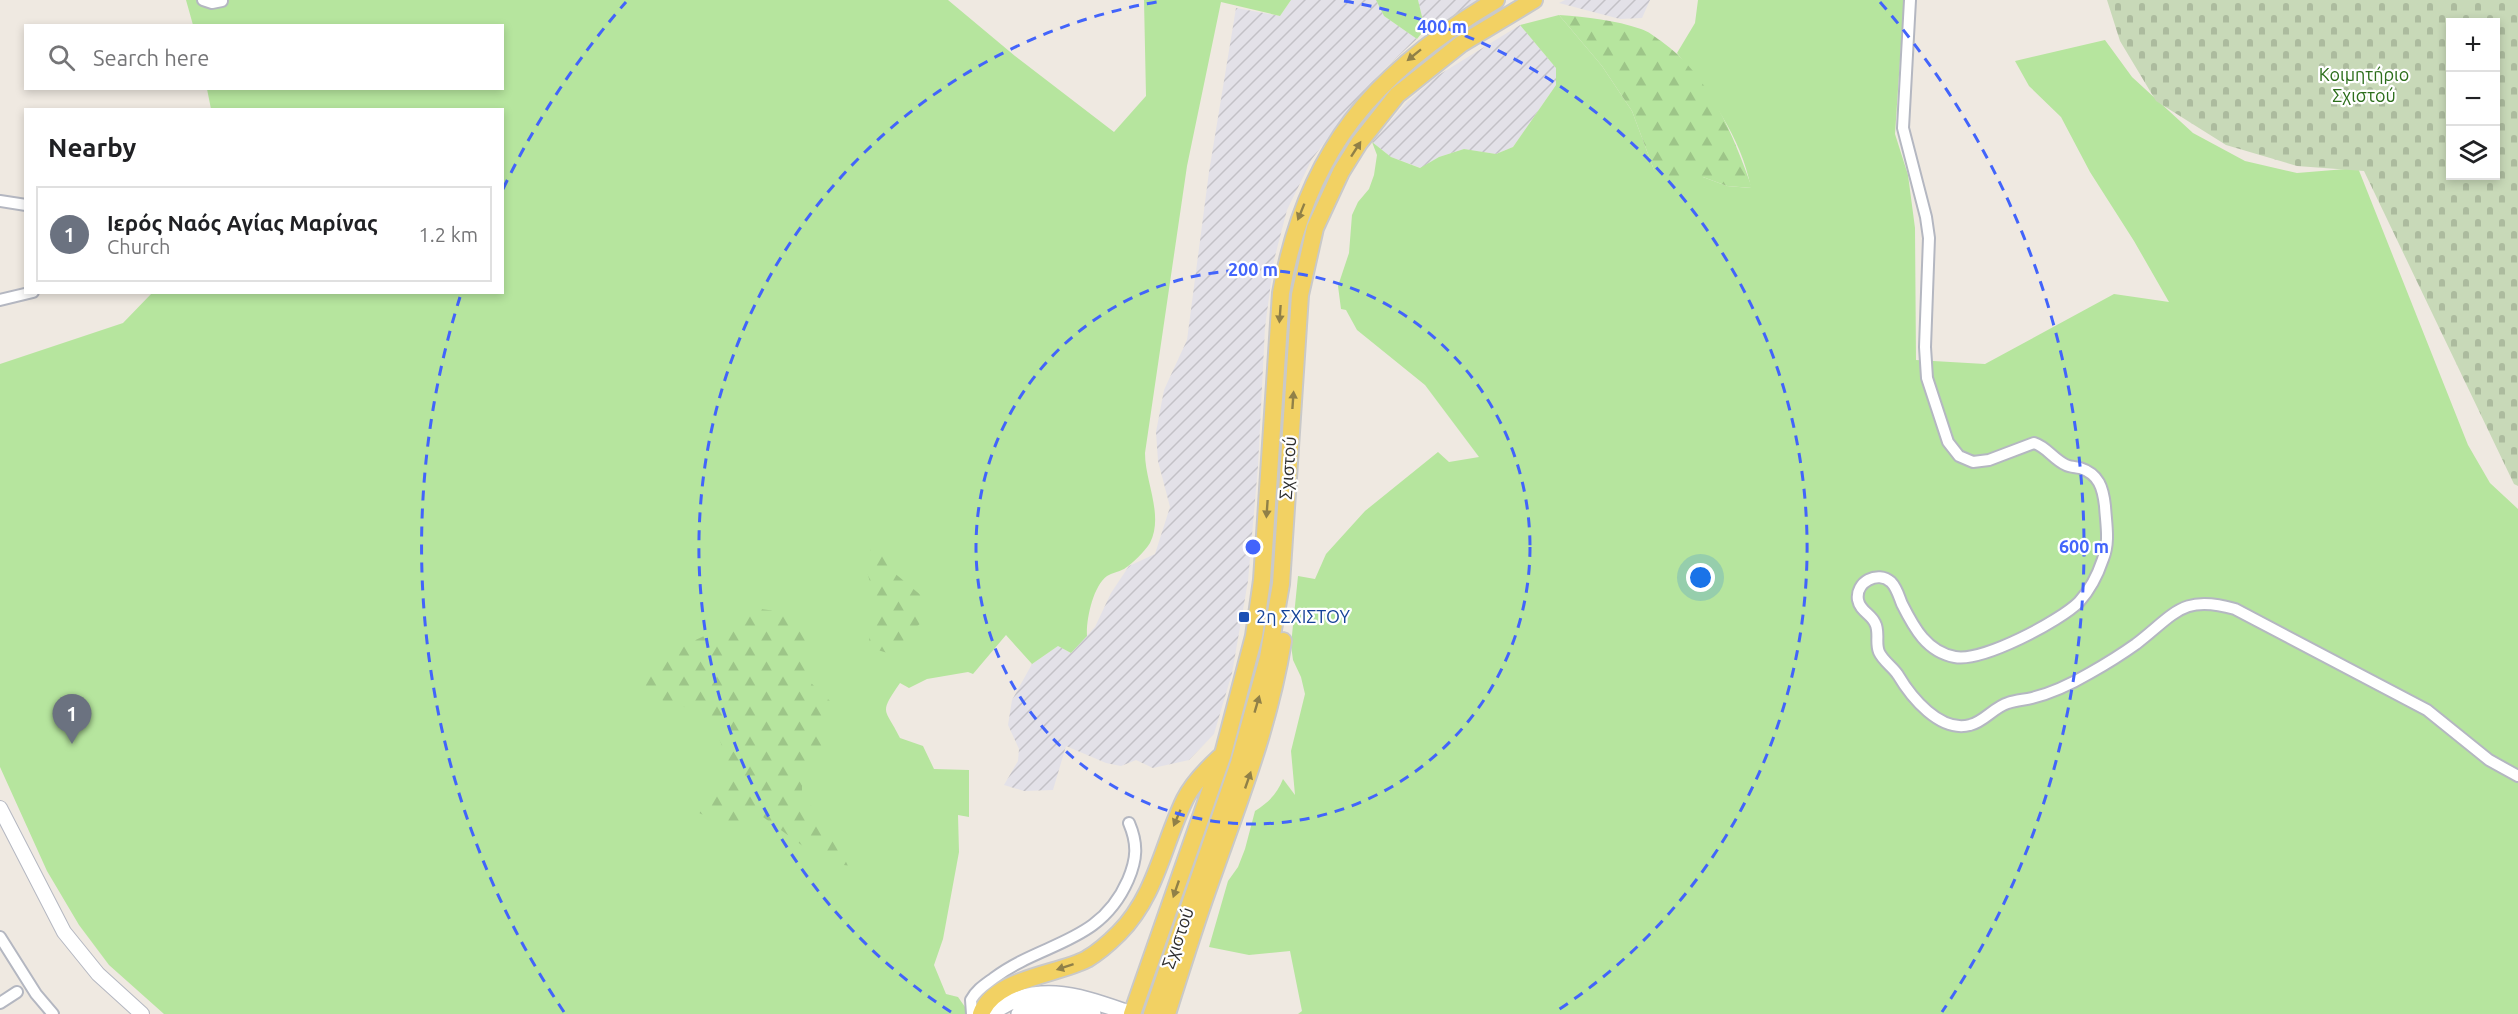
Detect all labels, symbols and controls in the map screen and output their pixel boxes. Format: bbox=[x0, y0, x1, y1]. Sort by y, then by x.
text: 400 m bbox=[1417, 16, 1467, 36]
map controls bbox=[2446, 18, 2500, 180]
button: + bbox=[2446, 18, 2500, 72]
search box bbox=[24, 24, 504, 90]
icon: search bbox=[45, 41, 78, 74]
text: Search here bbox=[93, 45, 209, 70]
one-way arrow bbox=[1406, 48, 1421, 61]
park label: Κοιμητήριο Σχιστού bbox=[2319, 64, 2409, 105]
button: − bbox=[2446, 72, 2500, 126]
button: layers bbox=[2446, 126, 2500, 180]
text: Nearby bbox=[48, 133, 136, 162]
one-way arrow bbox=[1350, 141, 1361, 157]
one-way arrow bbox=[1296, 203, 1305, 221]
text: Ιερός Ναός Αγίας Μαρίνας bbox=[107, 210, 378, 235]
text: 1 bbox=[64, 223, 75, 246]
text: 1.2 km bbox=[419, 223, 478, 246]
text: Church bbox=[107, 235, 170, 258]
text: 200 m bbox=[1228, 259, 1278, 279]
one-way arrow bbox=[1275, 305, 1284, 324]
one-way arrow bbox=[1288, 390, 1297, 409]
street label: Σχιστού bbox=[1275, 436, 1299, 500]
one-way arrow bbox=[1262, 500, 1271, 519]
text: 600 m bbox=[2059, 536, 2109, 556]
centre of rings bbox=[1243, 537, 1263, 557]
your location bbox=[1686, 563, 1715, 592]
place label: 2η ΣΧΙΣΤΟΥ bbox=[1256, 606, 1350, 626]
marker: 2η ΣΧΙΣΤΟΥ bbox=[1237, 610, 1251, 624]
pin: 1 bbox=[52, 694, 92, 744]
one-way arrow bbox=[1253, 695, 1262, 713]
one-way arrow bbox=[1243, 771, 1253, 789]
one-way arrow bbox=[1172, 809, 1181, 827]
one-way arrow bbox=[1170, 880, 1180, 898]
street label: Σχιστού bbox=[1157, 904, 1197, 971]
one-way arrow bbox=[1056, 963, 1074, 972]

